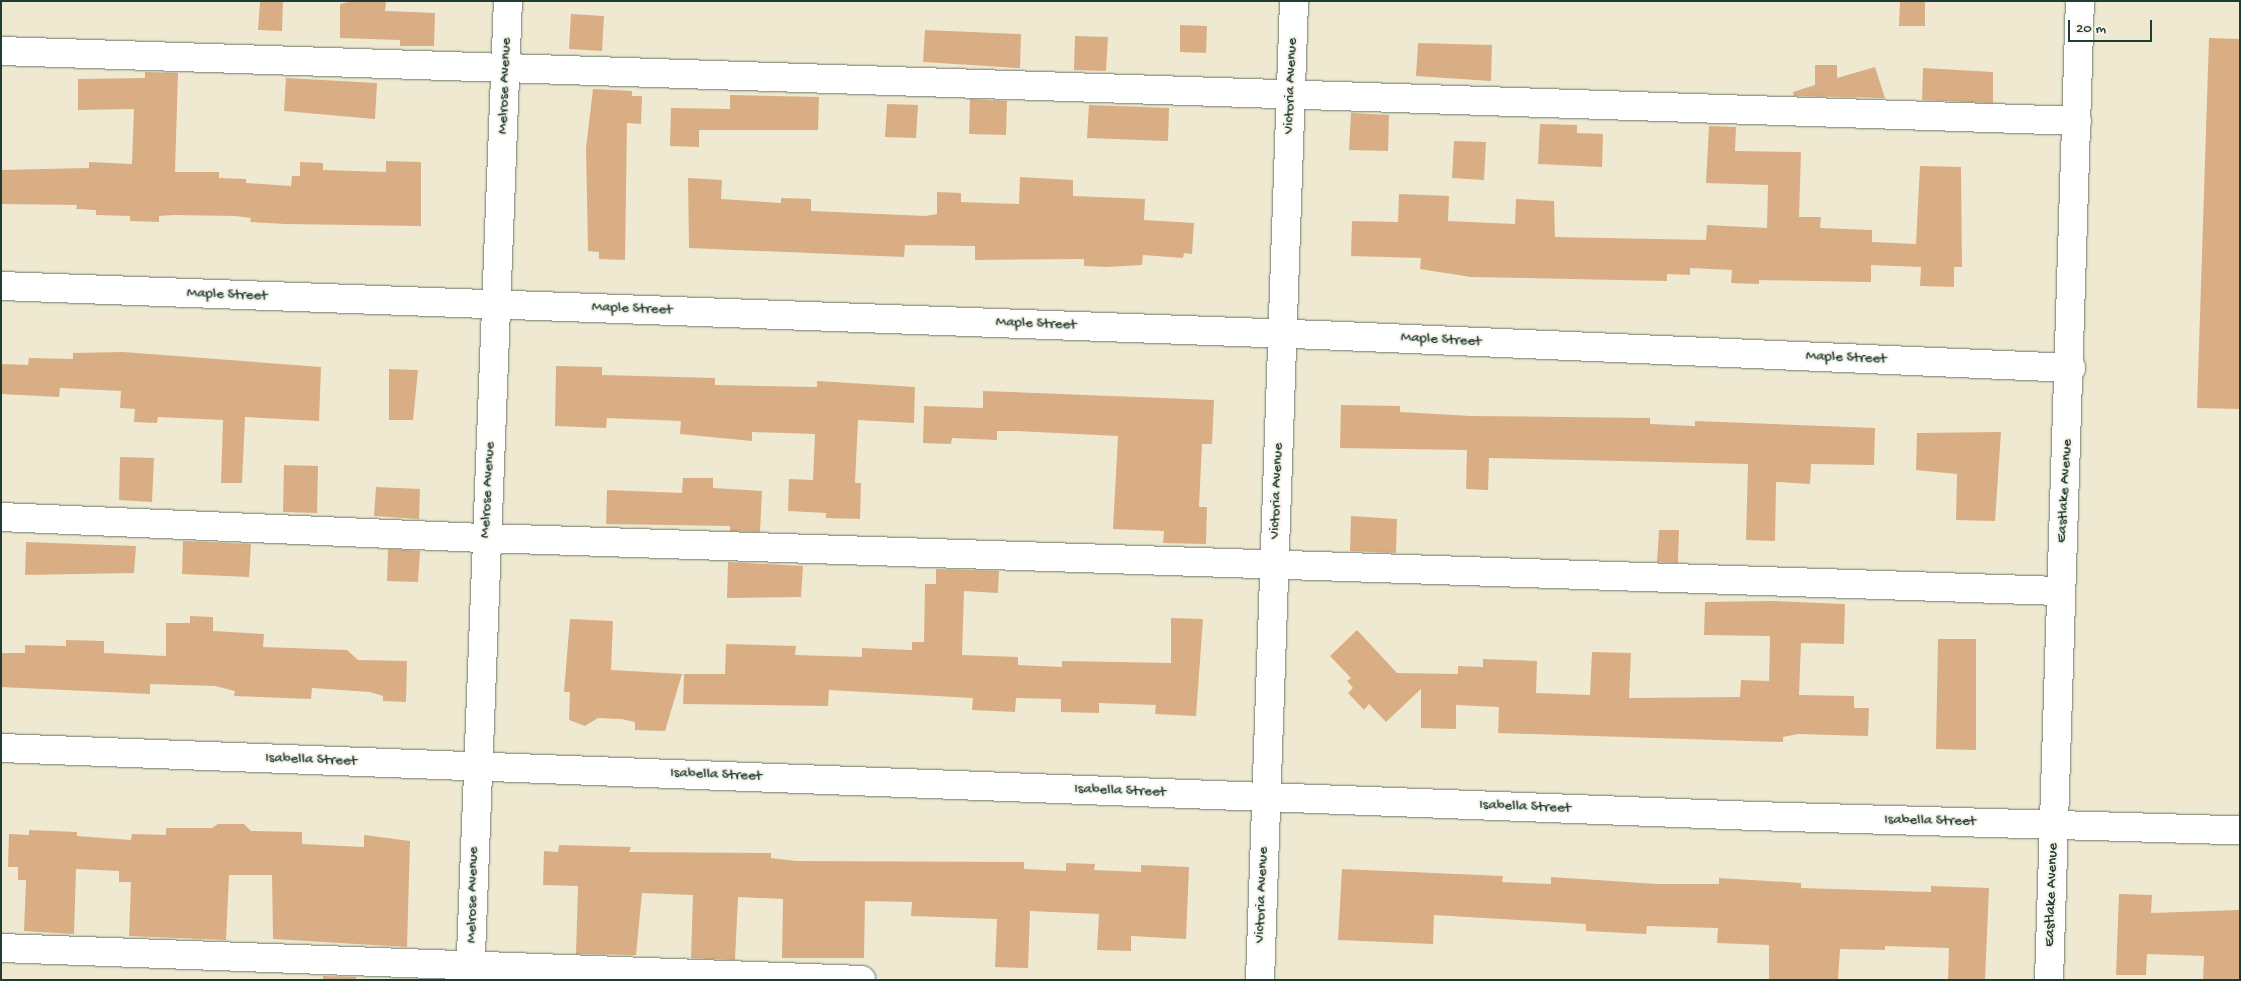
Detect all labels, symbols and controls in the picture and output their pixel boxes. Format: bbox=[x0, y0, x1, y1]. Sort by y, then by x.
scale bar bbox=[2071, 10, 2155, 42]
text: 20 m bbox=[2076, 20, 2106, 38]
street label: Melrose Avenue bbox=[494, 37, 516, 135]
street label: Victoria Avenue bbox=[1280, 38, 1302, 134]
street label: Maple Street bbox=[186, 285, 268, 305]
street label: Maple Street bbox=[591, 299, 673, 319]
street label: Maple Street bbox=[995, 314, 1077, 334]
street label: Maple Street bbox=[1400, 329, 1482, 351]
street label: Maple Street bbox=[1805, 348, 1887, 368]
street label: Eastlake Avenue bbox=[2053, 439, 2077, 543]
street label: Melrose Avenue bbox=[476, 441, 500, 539]
street label: Victoria Avenue bbox=[1266, 443, 1288, 539]
street label: Isabella Street bbox=[265, 749, 357, 771]
street label: Isabella Street bbox=[670, 764, 762, 786]
street label: Isabella Street bbox=[1074, 780, 1166, 802]
street label: Isabella Street bbox=[1479, 796, 1571, 818]
street label: Isabella Street bbox=[1884, 811, 1976, 831]
street label: Eastlake Avenue bbox=[2041, 843, 2063, 947]
street label: Melrose Avenue bbox=[463, 847, 483, 943]
street label: Victoria Avenue bbox=[1251, 847, 1273, 943]

